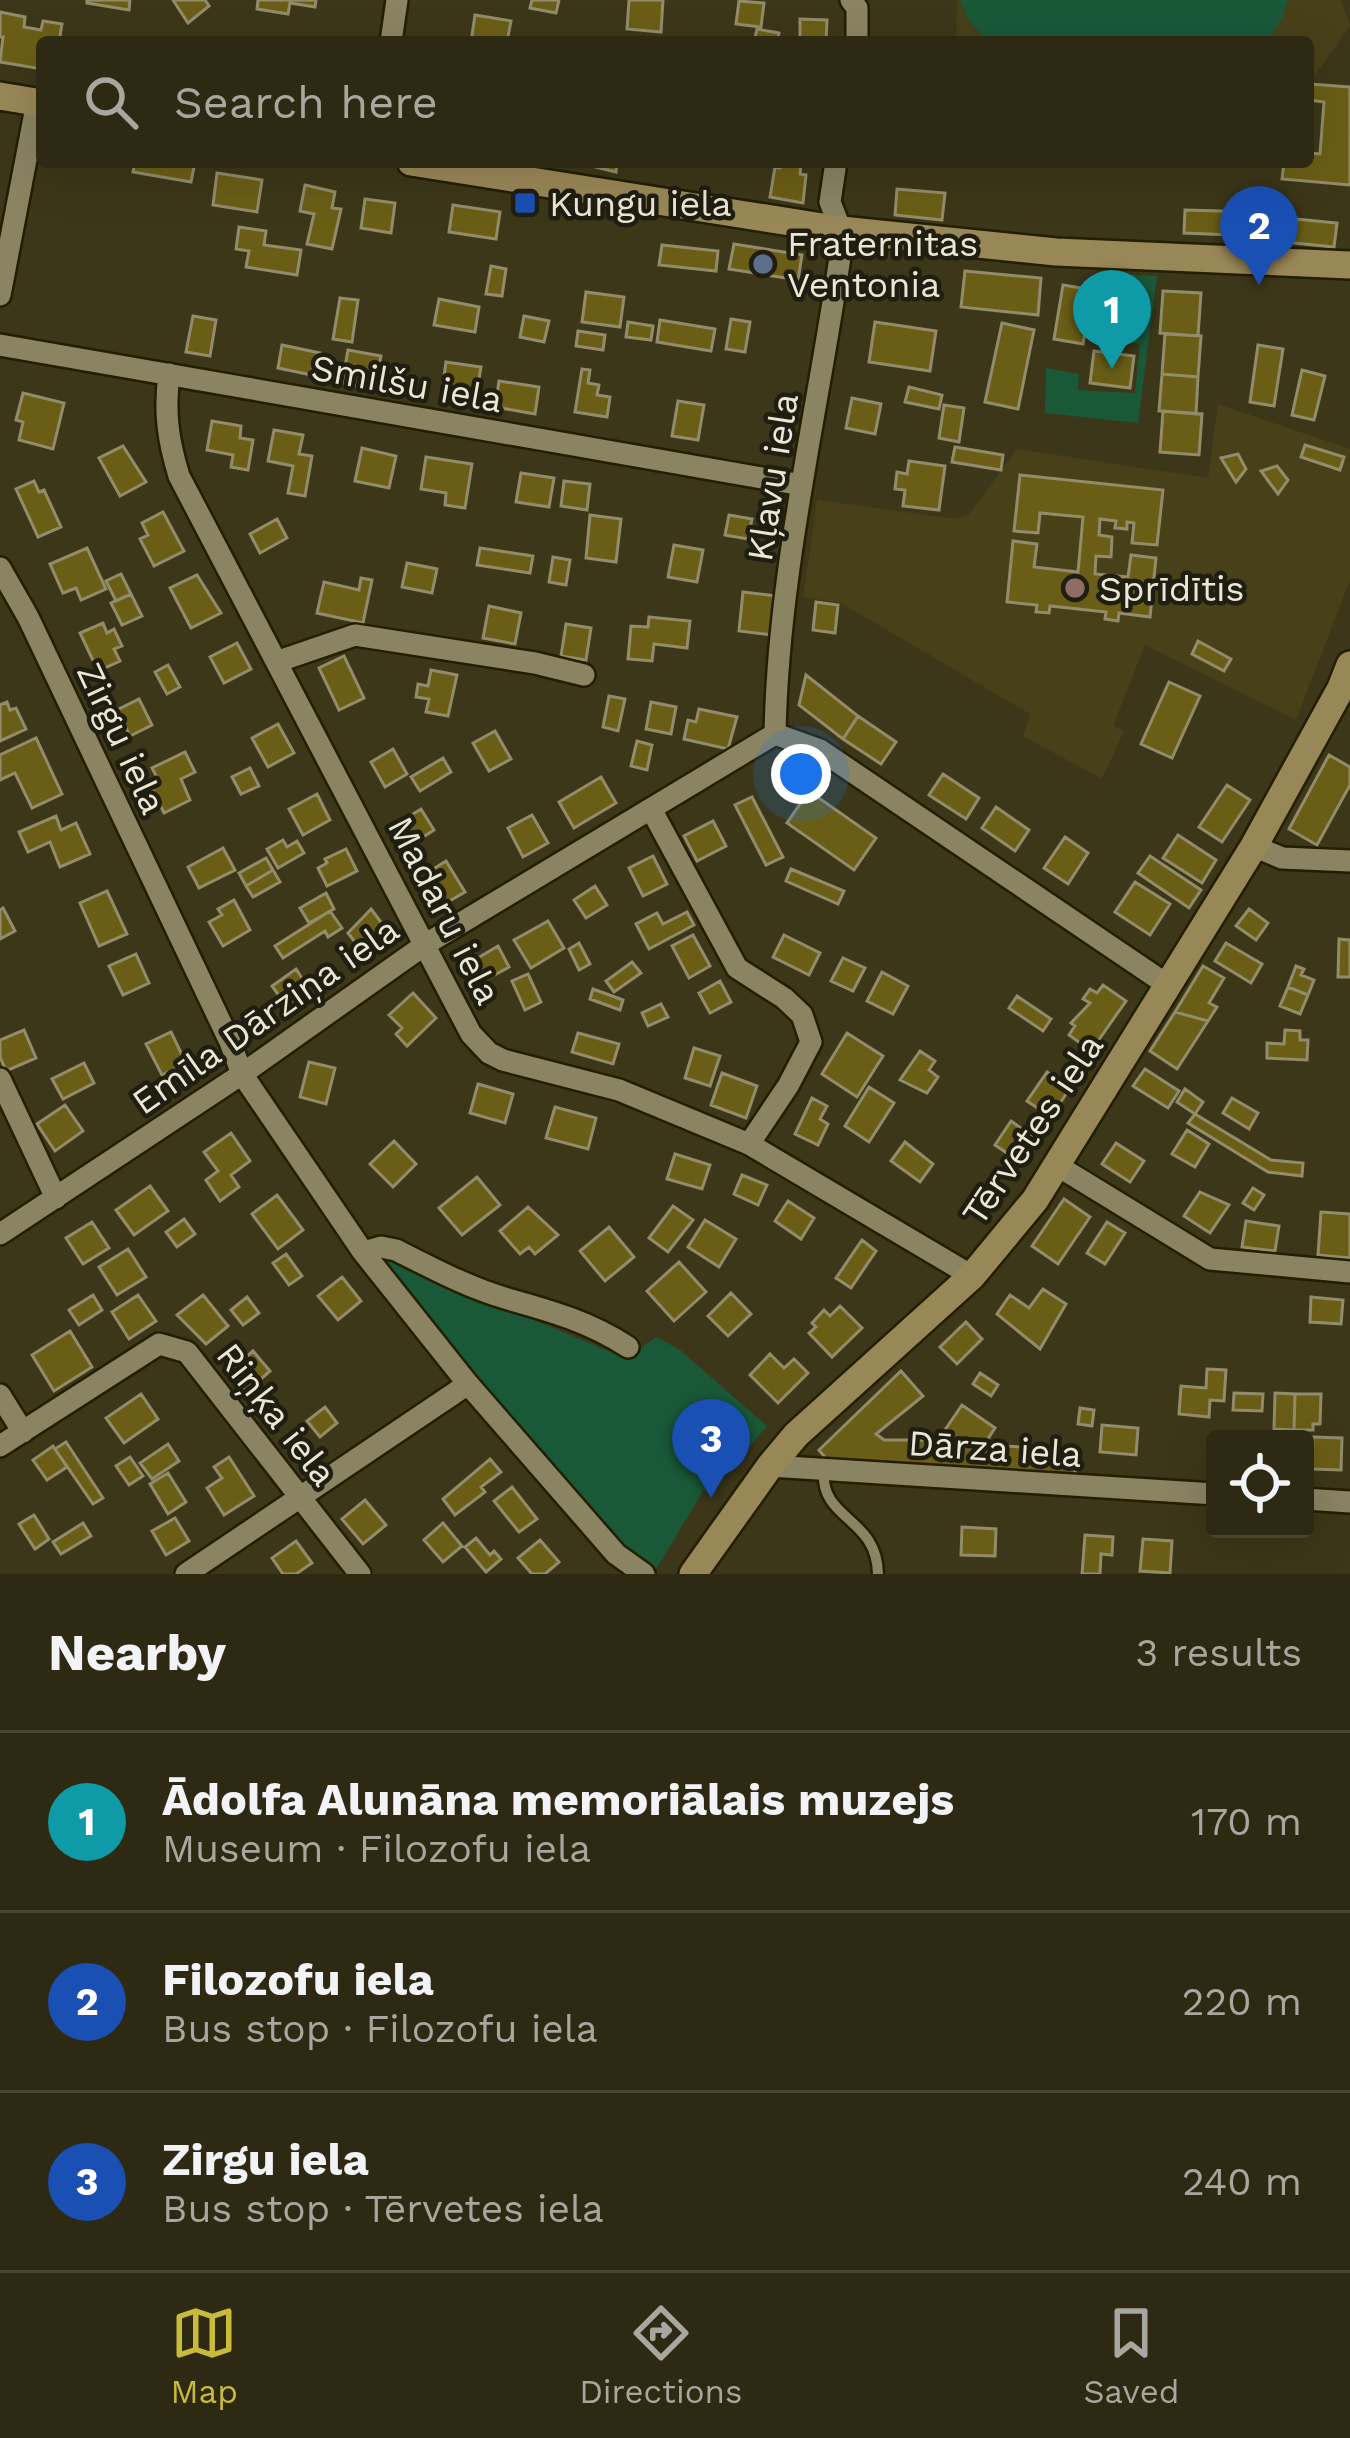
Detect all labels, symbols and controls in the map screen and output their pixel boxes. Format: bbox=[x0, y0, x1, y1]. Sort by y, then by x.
search box bbox=[36, 36, 1314, 168]
icon: search bbox=[78, 69, 144, 135]
text: Search here bbox=[174, 76, 438, 129]
place label: Kungu iela bbox=[549, 183, 732, 225]
pin: 2 bbox=[1220, 186, 1298, 285]
marker: Kungu iela bbox=[512, 190, 538, 216]
place label: Fraternitas Ventonia bbox=[787, 223, 978, 306]
marker: Fraternitas Ventonia bbox=[750, 251, 776, 277]
pin: 1 bbox=[1073, 270, 1151, 369]
street label: Smilšu iela bbox=[308, 347, 506, 421]
street label: Kļavu iela bbox=[739, 390, 807, 564]
place label: Sprīdītis bbox=[1099, 568, 1245, 610]
marker: Sprīdītis bbox=[1062, 575, 1088, 601]
street label: Zirgu iela bbox=[68, 656, 174, 820]
your location bbox=[771, 744, 831, 804]
street label: Madaru iela bbox=[379, 810, 509, 1011]
street label: Emīla Dārziņa iela bbox=[124, 908, 407, 1123]
street label: Tērvetes iela bbox=[954, 1026, 1112, 1233]
street label: Riņķa iela bbox=[208, 1335, 345, 1494]
pin: 3 bbox=[672, 1399, 750, 1498]
street label: Dārza iela bbox=[907, 1422, 1083, 1476]
map controls bbox=[1206, 1430, 1314, 1538]
button: locate bbox=[1206, 1430, 1314, 1538]
text: Nearby bbox=[48, 1623, 226, 1682]
text: 3 results bbox=[1136, 1630, 1302, 1675]
text: Ādolfa Alunāna memoriālais muzejs bbox=[162, 1773, 954, 1826]
text: 1 bbox=[79, 1799, 95, 1844]
text: 170 m bbox=[1191, 1799, 1302, 1844]
text: Museum · Filozofu iela bbox=[162, 1826, 591, 1871]
text: Filozofu iela bbox=[162, 1953, 434, 2006]
text: 2 bbox=[75, 1979, 99, 2024]
text: 220 m bbox=[1182, 1979, 1302, 2024]
text: Bus stop · Filozofu iela bbox=[162, 2006, 598, 2051]
text: Zirgu iela bbox=[162, 2133, 369, 2186]
text: 3 bbox=[75, 2159, 99, 2204]
text: 240 m bbox=[1182, 2159, 1302, 2204]
text: Bus stop · Tērvetes iela bbox=[162, 2186, 604, 2231]
tab: Map bbox=[171, 2300, 238, 2411]
tab: Directions bbox=[579, 2300, 742, 2411]
tab: Saved bbox=[1084, 2300, 1179, 2411]

